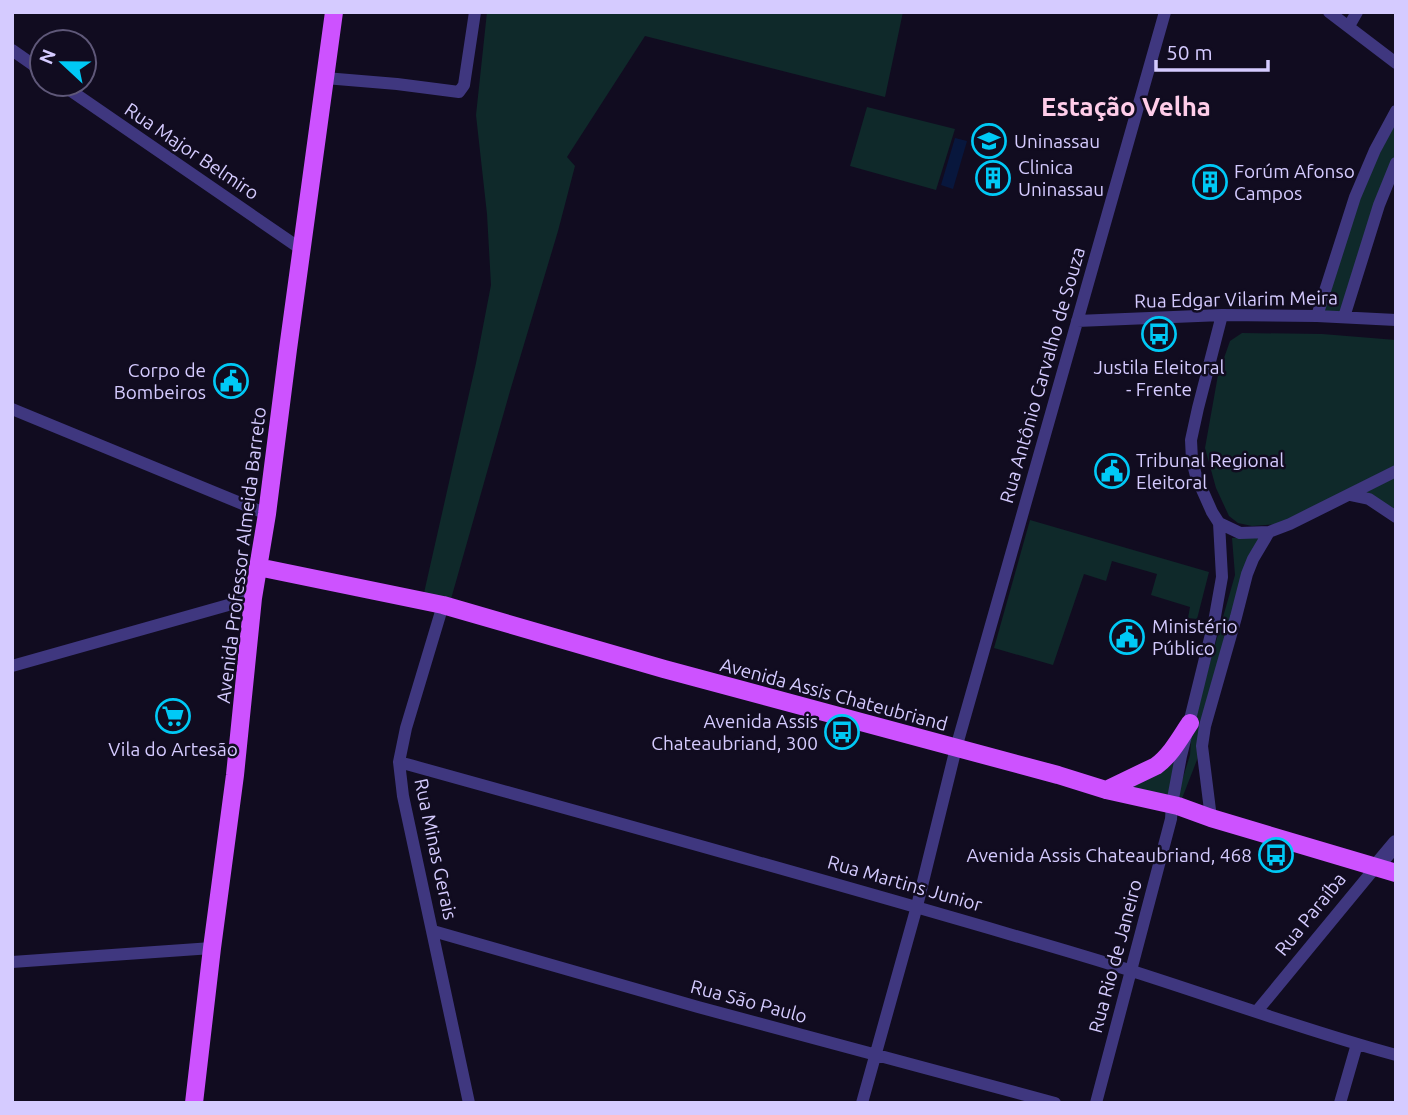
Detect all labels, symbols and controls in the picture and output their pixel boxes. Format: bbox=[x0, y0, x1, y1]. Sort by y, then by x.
north arrow bbox=[28, 28, 98, 98]
scale bar bbox=[1156, 28, 1268, 72]
text: 50 m bbox=[1166, 40, 1213, 64]
text: N bbox=[34, 46, 60, 67]
district label: Estação Velha bbox=[1041, 92, 1211, 122]
street label: Rua Major Belmiro bbox=[121, 98, 263, 204]
school or university icon: Uninassau bbox=[970, 122, 1008, 160]
place label: Uninassau bbox=[1014, 130, 1100, 152]
place label: Clinica Uninassau bbox=[1018, 156, 1104, 200]
building icon: Clinica Uninassau bbox=[974, 159, 1012, 197]
place label: Forúm Afonso Campos bbox=[1234, 160, 1355, 204]
building icon: Forúm Afonso Campos bbox=[1191, 163, 1229, 201]
street label: Rua Antônio Carvalho de Souza bbox=[995, 245, 1089, 505]
street label: Rua Edgar Vilarim Meira bbox=[1134, 286, 1338, 312]
bus stop icon: Justila Eleitoral - Frente bbox=[1140, 315, 1178, 353]
place label: Justila Eleitoral - Frente bbox=[1094, 356, 1224, 400]
place label: Corpo de Bombeiros bbox=[114, 359, 206, 403]
public building icon: Corpo de Bombeiros bbox=[212, 362, 250, 400]
street label: Avenida Professor Almeida Barreto bbox=[212, 406, 270, 704]
place label: Tribunal Regional Eleitoral bbox=[1136, 449, 1284, 493]
public building icon: Tribunal Regional Eleitoral bbox=[1093, 452, 1131, 490]
place label: Ministério Público bbox=[1152, 615, 1238, 659]
public building icon: Ministério Público bbox=[1108, 618, 1146, 656]
street label: Avenida Assis Chateubriand bbox=[718, 653, 950, 735]
supermarket icon: Vila do Artesão bbox=[154, 697, 192, 735]
place label: Avenida Assis Chateaubriand, 300 bbox=[651, 710, 818, 754]
bus stop icon: Avenida Assis Chateaubriand, 300 bbox=[823, 713, 861, 751]
place label: Vila do Artesão bbox=[108, 738, 238, 760]
street label: Rua Minas Gerais bbox=[410, 776, 462, 922]
bus stop icon: Avenida Assis Chateaubriand, 468 bbox=[1257, 836, 1295, 874]
place label: Avenida Assis Chateaubriand, 468 bbox=[967, 844, 1252, 866]
street label: Rua Martins Junior bbox=[825, 850, 985, 916]
street label: Rua Paraíba bbox=[1270, 868, 1350, 960]
street label: Rua Rio de Janeiro bbox=[1084, 877, 1146, 1035]
street label: Rua São Paulo bbox=[688, 975, 810, 1027]

